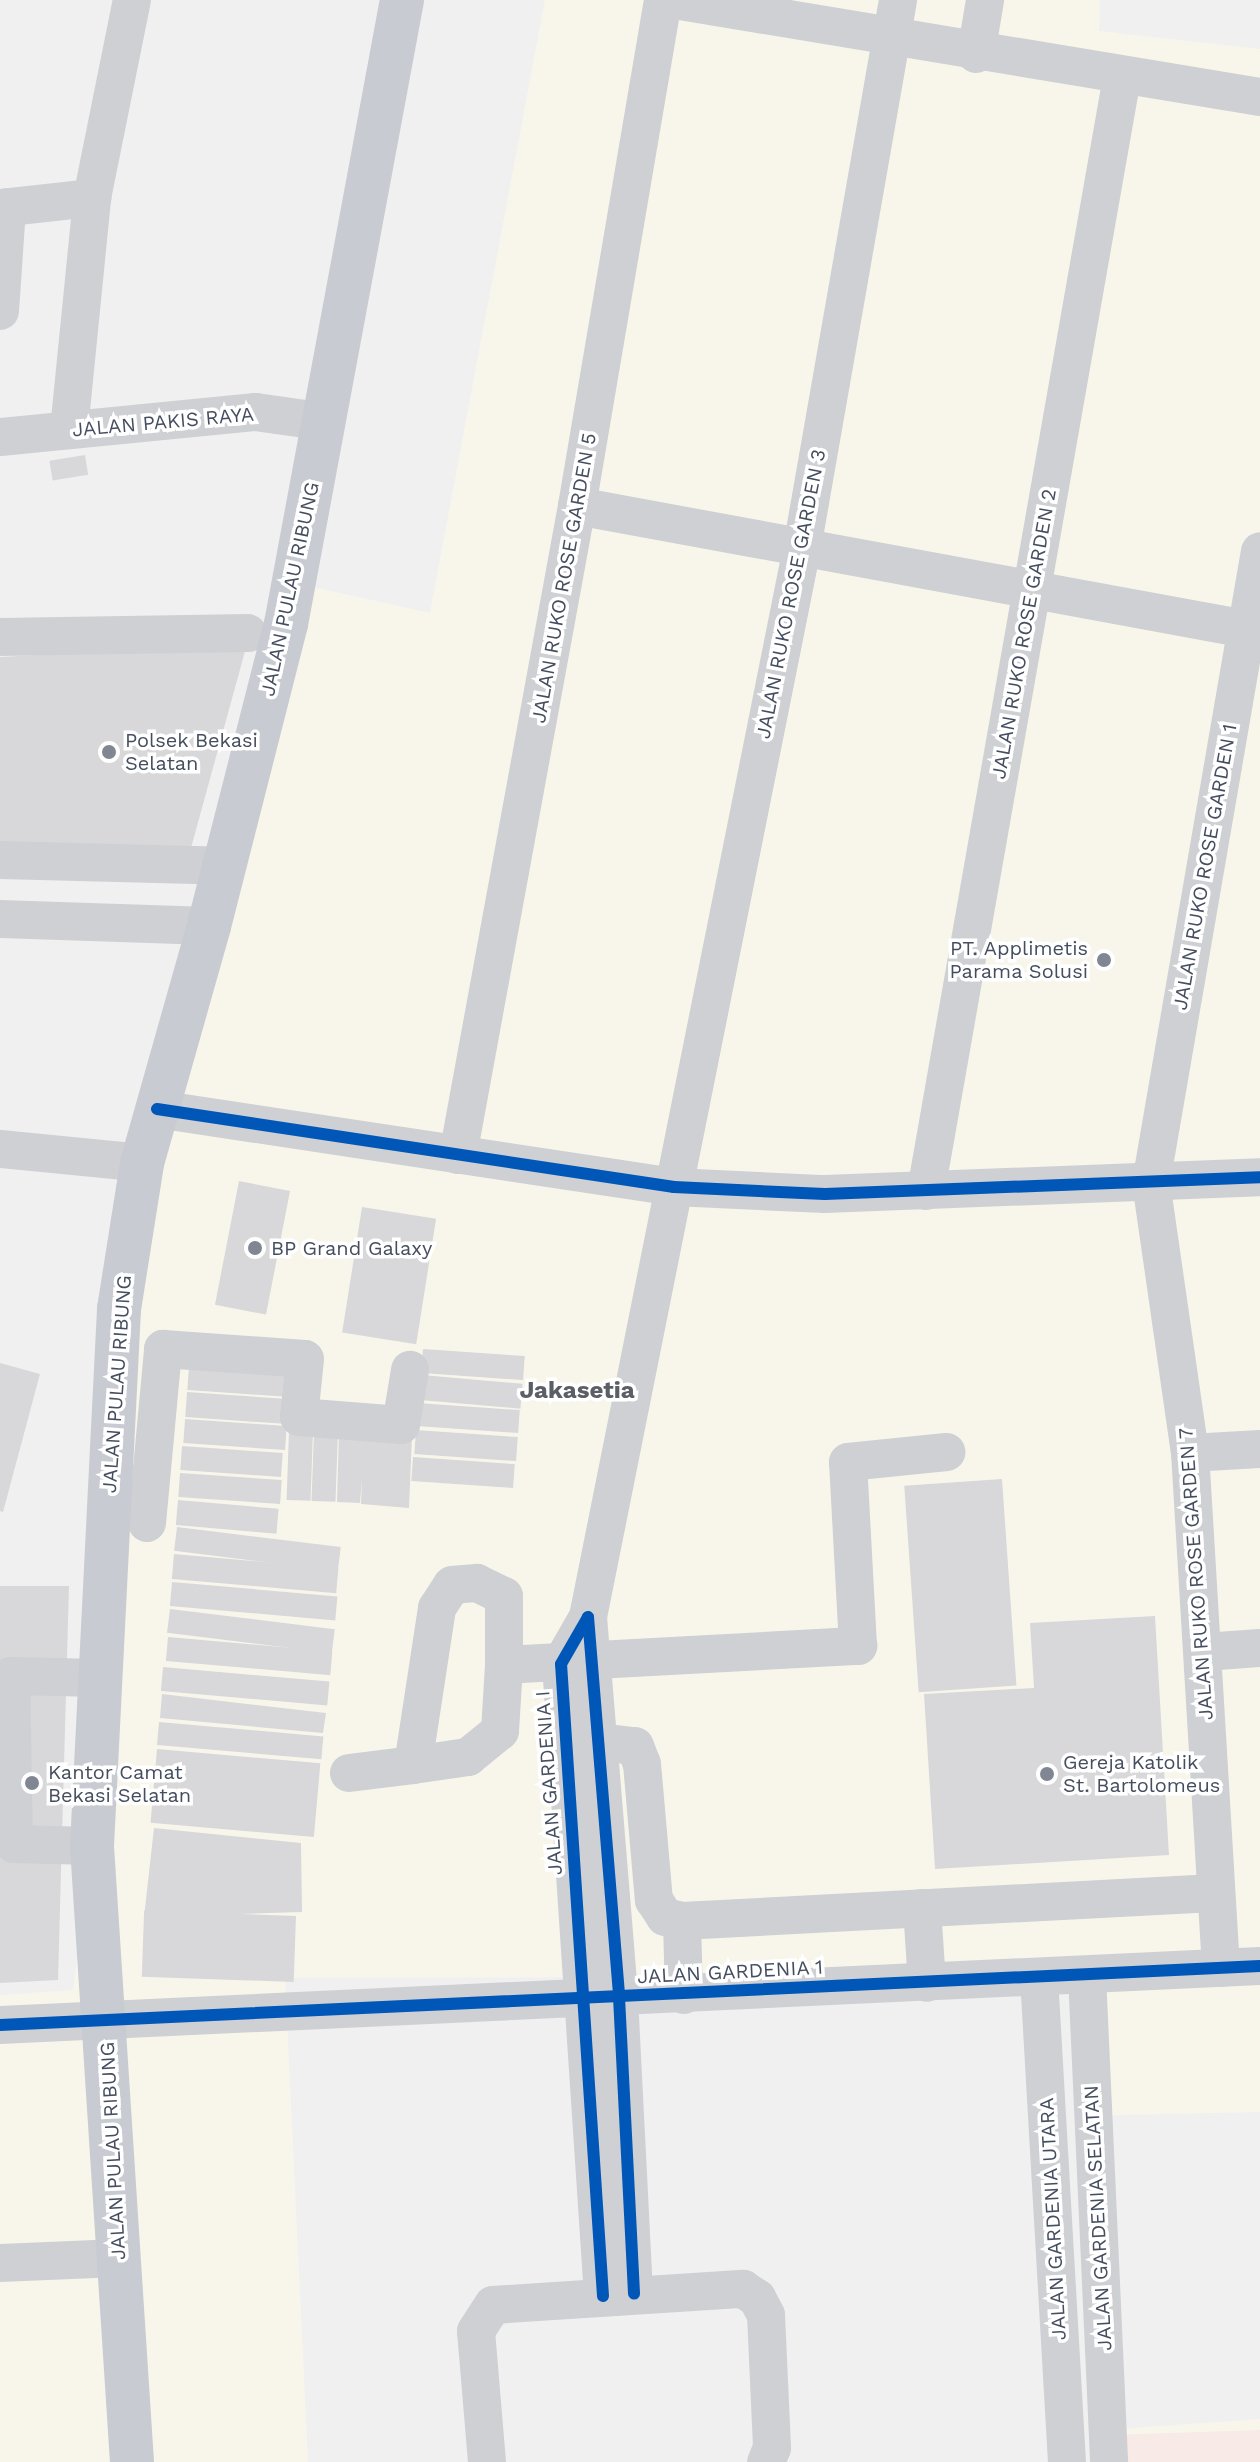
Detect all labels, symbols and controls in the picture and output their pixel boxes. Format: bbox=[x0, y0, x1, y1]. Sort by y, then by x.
street label: JALAN PAKIS RAYA bbox=[71, 402, 255, 442]
street label: JALAN RUKO ROSE GARDEN 5 bbox=[527, 431, 601, 725]
street label: JALAN RUKO ROSE GARDEN 3 bbox=[751, 447, 831, 741]
street label: JALAN PULAU RIBUNG bbox=[256, 480, 324, 698]
street label: JALAN RUKO ROSE GARDEN 2 bbox=[987, 487, 1061, 781]
street label: JALAN RUKO ROSE GARDEN 1 bbox=[1168, 722, 1242, 1012]
place label: Polsek Bekasi Selatan bbox=[125, 728, 258, 775]
marker: Polsek Bekasi Selatan bbox=[100, 743, 118, 761]
place label: PT. Applimetis Parama Solusi bbox=[949, 936, 1088, 983]
marker: PT. Applimetis Parama Solusi bbox=[1095, 951, 1113, 969]
place label: BP Grand Galaxy bbox=[271, 1236, 433, 1260]
marker: BP Grand Galaxy bbox=[246, 1239, 264, 1257]
street label: JALAN PULAU RIBUNG bbox=[97, 1274, 137, 1494]
district label: Jakasetia bbox=[519, 1377, 635, 1405]
street label: JALAN RUKO ROSE GARDEN 7 bbox=[1174, 1427, 1218, 1721]
street label: JALAN GARDENIA I bbox=[531, 1690, 567, 1876]
place label: Gereja Katolik St. Bartolomeus bbox=[1063, 1750, 1220, 1797]
place label: Kantor Camat Bekasi Selatan bbox=[48, 1760, 191, 1807]
marker: Gereja Katolik St. Bartolomeus bbox=[1038, 1765, 1056, 1783]
marker: Kantor Camat Bekasi Selatan bbox=[23, 1774, 41, 1792]
street label: JALAN GARDENIA 1 bbox=[636, 1955, 824, 1989]
street label: JALAN PULAU RIBUNG bbox=[95, 2041, 131, 2261]
street label: JALAN GARDENIA SELATAN bbox=[1079, 2084, 1117, 2352]
street label: JALAN GARDENIA UTARA bbox=[1035, 2097, 1071, 2341]

